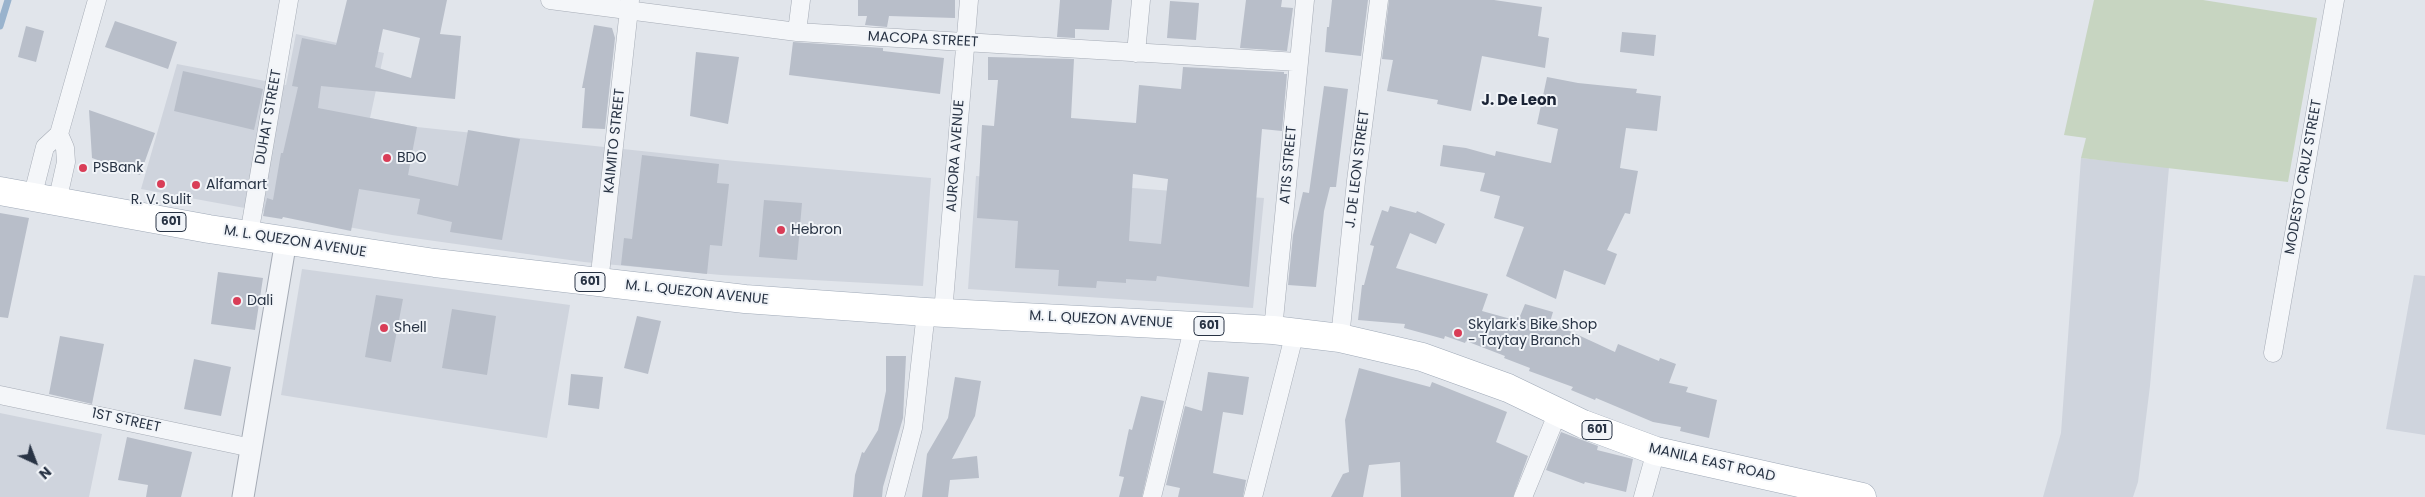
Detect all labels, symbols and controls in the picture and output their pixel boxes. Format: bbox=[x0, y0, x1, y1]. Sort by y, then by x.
street label: MACOPA STREET bbox=[867, 29, 979, 51]
street label: DUHAT STREET bbox=[252, 68, 286, 166]
street label: KAIMITO STREET bbox=[601, 88, 629, 194]
district label: J. De Leon bbox=[1481, 92, 1557, 110]
street label: MODESTO CRUZ STREET bbox=[2282, 98, 2326, 256]
street label: AURORA AVENUE bbox=[944, 99, 968, 213]
street label: J. DE LEON STREET bbox=[1342, 109, 1374, 229]
street label: ATIS STREET bbox=[1277, 125, 1301, 205]
place label: BDO bbox=[397, 150, 426, 166]
marker: BDO bbox=[381, 152, 393, 164]
place label: PSBank bbox=[93, 160, 144, 176]
marker: PSBank bbox=[77, 162, 89, 174]
place label: Alfamart bbox=[206, 177, 267, 193]
marker: R. V. Sulit bbox=[155, 178, 167, 190]
marker: Alfamart bbox=[190, 179, 202, 191]
place label: R. V. Sulit bbox=[131, 192, 191, 208]
road number: 601 bbox=[156, 212, 186, 232]
street label: M. L. QUEZON AVENUE bbox=[223, 222, 367, 262]
place label: Hebron bbox=[791, 222, 842, 238]
marker: Hebron bbox=[775, 224, 787, 236]
road number: 601 bbox=[575, 272, 605, 292]
street label: M. L. QUEZON AVENUE bbox=[625, 277, 769, 309]
place label: Dali bbox=[247, 293, 273, 309]
marker: Dali bbox=[231, 295, 243, 307]
street label: M. L. QUEZON AVENUE bbox=[1029, 308, 1173, 332]
road number: 601 bbox=[1194, 316, 1224, 336]
place label: Skylark's Bike Shop - Taytay Branch bbox=[1468, 317, 1597, 350]
place label: Shell bbox=[394, 320, 427, 336]
marker: Shell bbox=[378, 322, 390, 334]
marker: Skylark's Bike Shop - Taytay Branch bbox=[1452, 327, 1464, 339]
street label: 1ST STREET bbox=[90, 405, 162, 437]
road number: 601 bbox=[1582, 420, 1612, 440]
north arrow bbox=[10, 437, 60, 487]
street label: MANILA EAST ROAD bbox=[1647, 440, 1777, 486]
text: N bbox=[35, 462, 56, 484]

